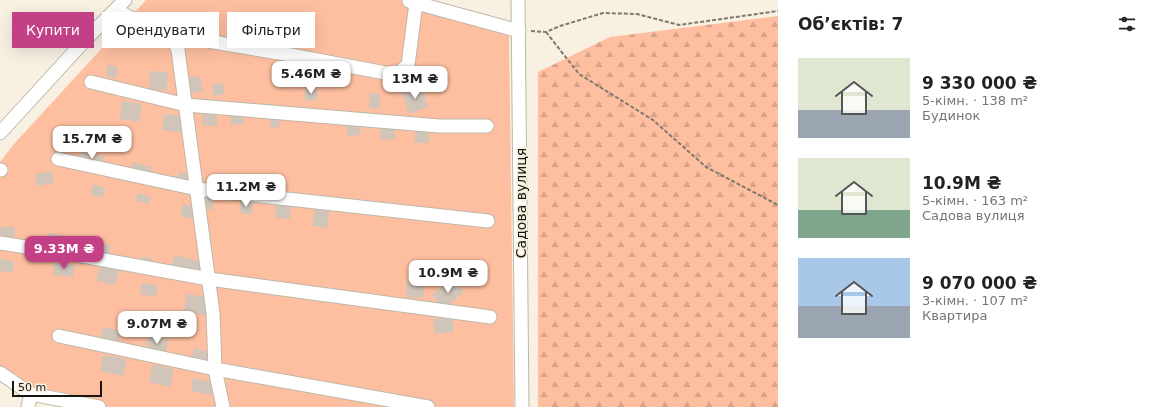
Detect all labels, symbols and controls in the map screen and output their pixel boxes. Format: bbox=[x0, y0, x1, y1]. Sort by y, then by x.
chip: Купити bbox=[12, 12, 94, 48]
chip: Орендувати bbox=[102, 12, 219, 48]
chip: Фільтри bbox=[227, 12, 315, 48]
icon: filters bbox=[1116, 13, 1138, 35]
text: Об’єктів: 7 bbox=[798, 14, 903, 34]
pin: 5.46M ₴ bbox=[274, 61, 348, 95]
text: 5.46M ₴ bbox=[281, 66, 341, 81]
pin: 13M ₴ bbox=[387, 66, 443, 100]
text: 13M ₴ bbox=[392, 71, 438, 86]
text: 9 330 000 ₴ bbox=[922, 73, 1037, 93]
icon: home bbox=[830, 74, 878, 122]
text: 5-кімн. · 138 m² bbox=[922, 93, 1028, 108]
text: Будинок bbox=[922, 108, 980, 123]
pin: 15.7M ₴ bbox=[55, 126, 129, 160]
text: 15.7M ₴ bbox=[62, 131, 122, 146]
street label: Садова вулиця bbox=[513, 148, 529, 258]
text: 10.9M ₴ bbox=[922, 173, 1001, 193]
pin: 11.2M ₴ bbox=[209, 174, 283, 208]
icon: home bbox=[830, 174, 878, 222]
text: 11.2M ₴ bbox=[216, 179, 276, 194]
text: 5-кімн. · 163 m² bbox=[922, 193, 1028, 208]
text: Садова вулиця bbox=[922, 208, 1025, 223]
pin: 9.33M ₴ bbox=[27, 236, 101, 270]
text: 9.33M ₴ bbox=[34, 241, 94, 256]
pin: 10.9M ₴ bbox=[411, 260, 485, 294]
text: 10.9M ₴ bbox=[418, 265, 478, 280]
text: 9 070 000 ₴ bbox=[922, 273, 1037, 293]
icon: home bbox=[830, 274, 878, 322]
text: 3-кімн. · 107 m² bbox=[922, 293, 1028, 308]
text: Квартира bbox=[922, 308, 987, 323]
pin: 9.07M ₴ bbox=[120, 311, 194, 345]
text: 9.07M ₴ bbox=[127, 316, 187, 331]
scale bar bbox=[12, 379, 102, 398]
text: 50 m bbox=[18, 381, 46, 394]

